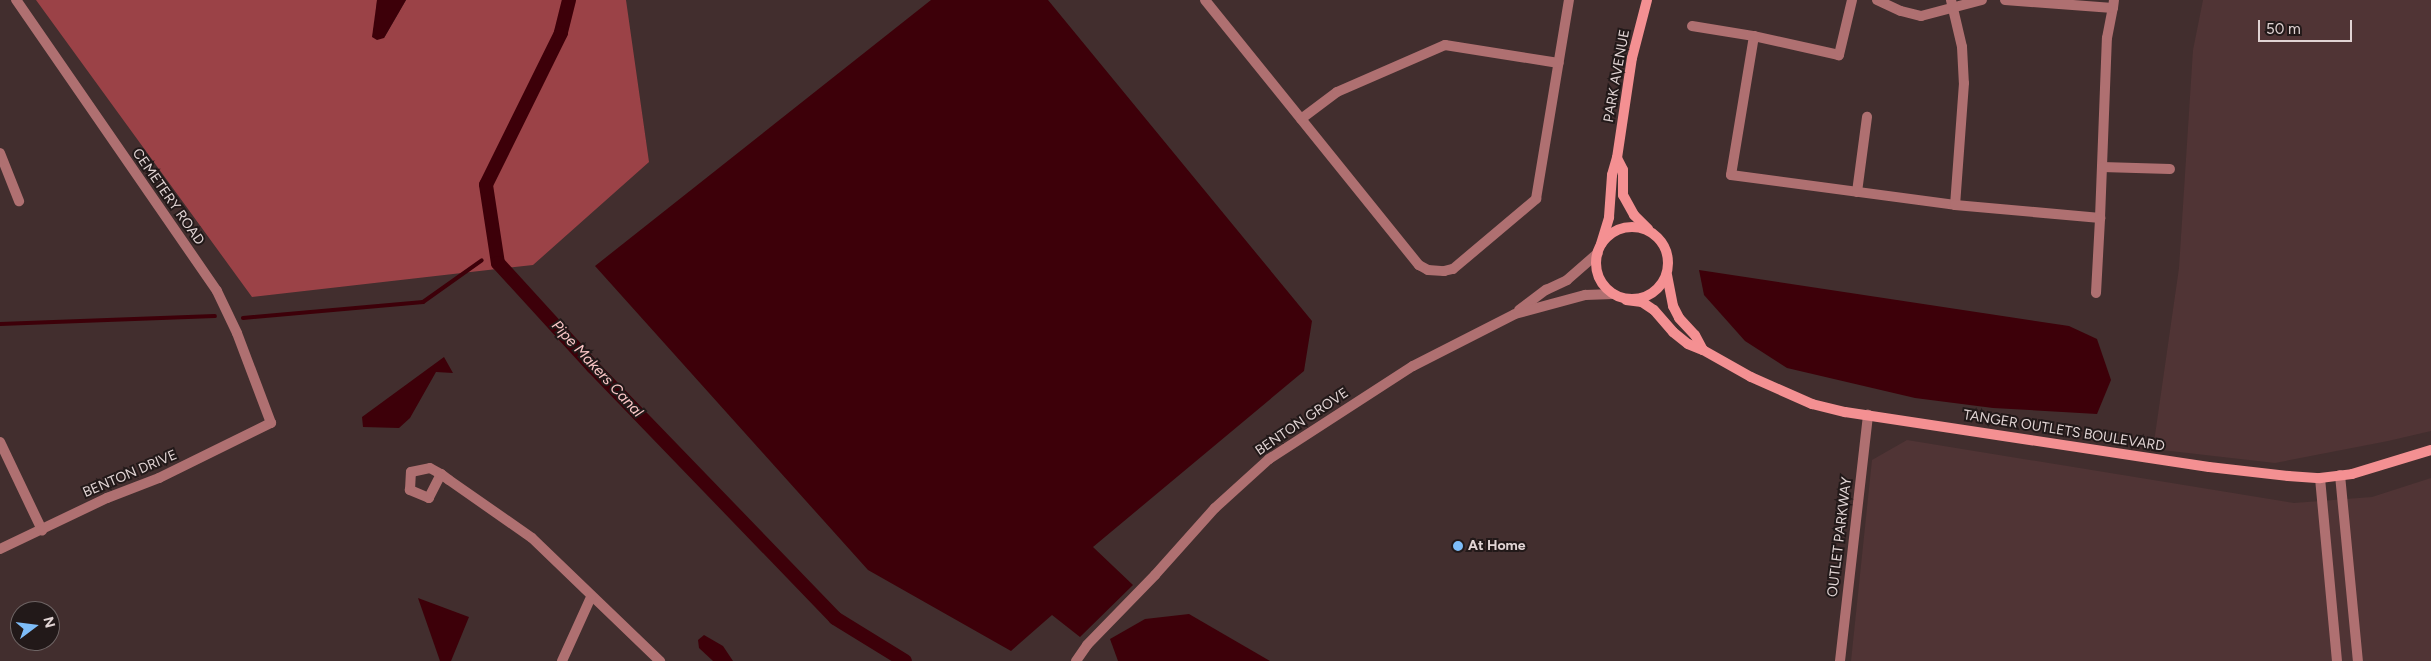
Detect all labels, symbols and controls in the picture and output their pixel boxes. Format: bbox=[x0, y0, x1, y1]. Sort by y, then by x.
scale bar bbox=[2261, 10, 2355, 42]
text: 50 m bbox=[2266, 20, 2301, 38]
street label: PARK AVENUE bbox=[1601, 28, 1633, 124]
street label: CEMETERY ROAD bbox=[128, 146, 208, 248]
water label: Pipe Makers Canal bbox=[548, 317, 646, 421]
street label: BENTON GROVE bbox=[1252, 385, 1352, 459]
street label: TANGER OUTLETS BOULEVARD bbox=[1962, 407, 2166, 455]
street label: BENTON DRIVE bbox=[80, 447, 180, 501]
street label: OUTLET PARKWAY bbox=[1824, 476, 1856, 598]
place label: At Home bbox=[1468, 538, 1526, 554]
marker: At Home bbox=[1452, 540, 1464, 552]
north arrow bbox=[10, 601, 60, 651]
text: N bbox=[39, 615, 59, 630]

